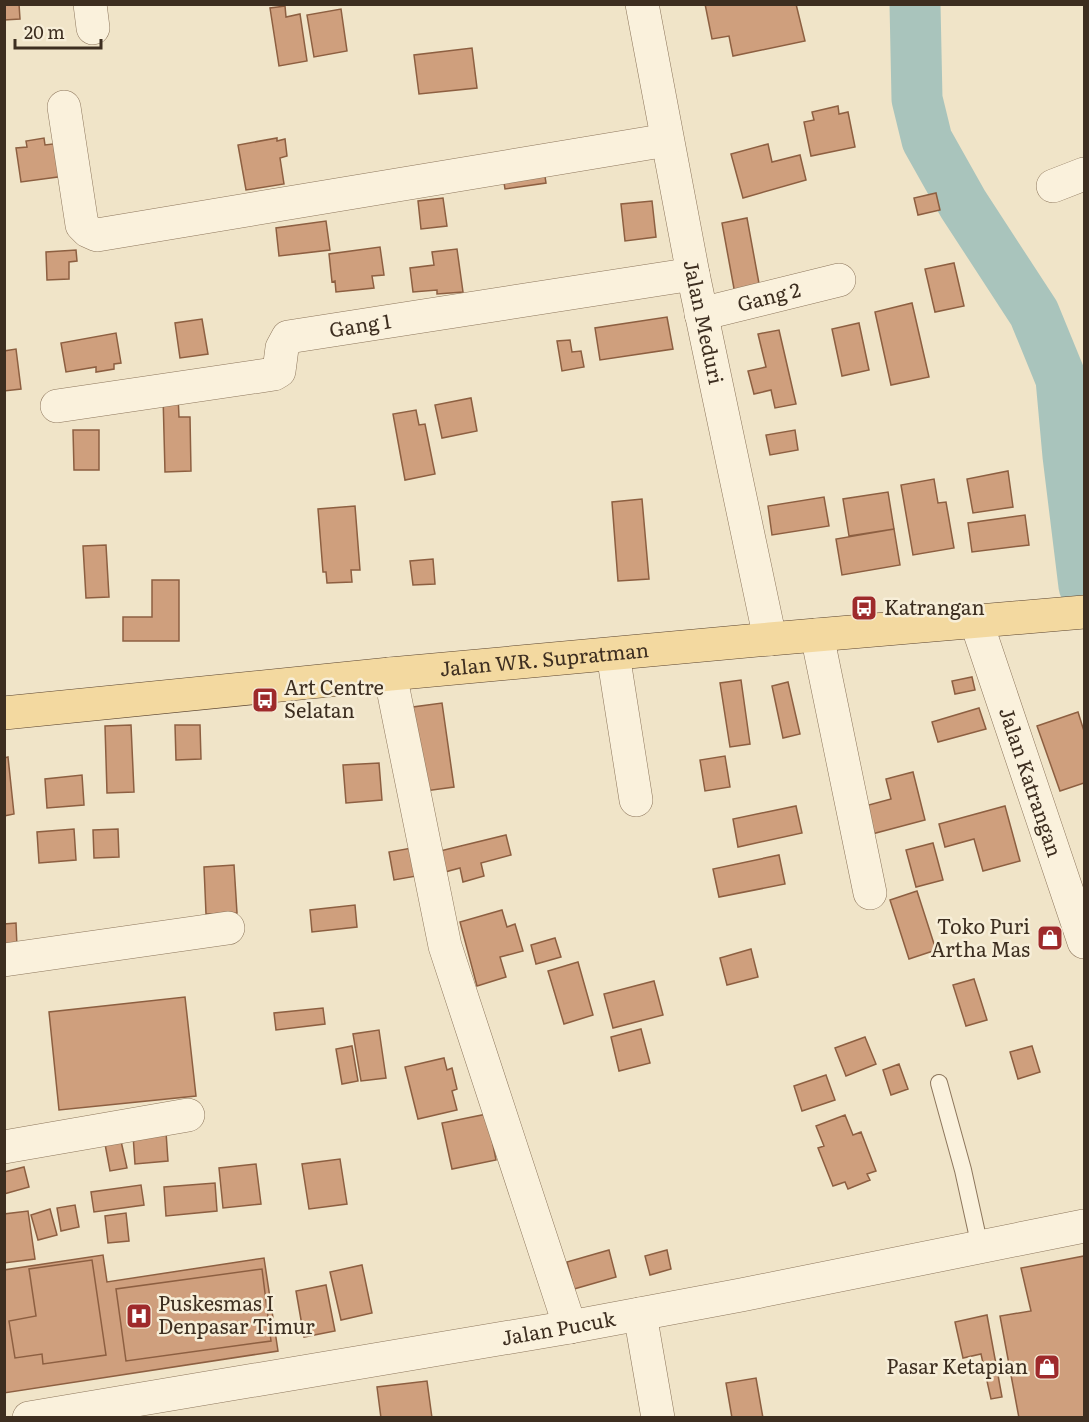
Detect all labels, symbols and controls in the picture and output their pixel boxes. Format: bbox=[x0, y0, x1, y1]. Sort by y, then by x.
scale bar bbox=[15, 12, 100, 50]
text: 20 m bbox=[24, 18, 65, 45]
street label: Jalan Meduri bbox=[678, 257, 733, 387]
street label: Gang 2 bbox=[734, 273, 803, 318]
street label: Gang 1 bbox=[327, 304, 393, 343]
place label: Katrangan bbox=[884, 591, 985, 621]
bus stop icon: Katrangan bbox=[849, 593, 879, 623]
street label: Jalan WR. Supratman bbox=[438, 633, 650, 682]
place label: Art Centre Selatan bbox=[284, 671, 384, 724]
bus stop icon: Art Centre Selatan bbox=[250, 685, 280, 715]
street label: Jalan Katrangan bbox=[993, 703, 1071, 860]
place label: Toko Puri Artha Mas bbox=[931, 910, 1030, 963]
shop icon: Toko Puri Artha Mas bbox=[1035, 923, 1065, 953]
place label: Puskesmas I Denpasar Timur bbox=[158, 1287, 315, 1340]
hospital icon: Puskesmas I Denpasar Timur bbox=[124, 1301, 154, 1331]
street label: Jalan Pucuk bbox=[499, 1302, 618, 1351]
place label: Pasar Ketapian bbox=[886, 1350, 1028, 1380]
shop icon: Pasar Ketapian bbox=[1032, 1352, 1062, 1382]

